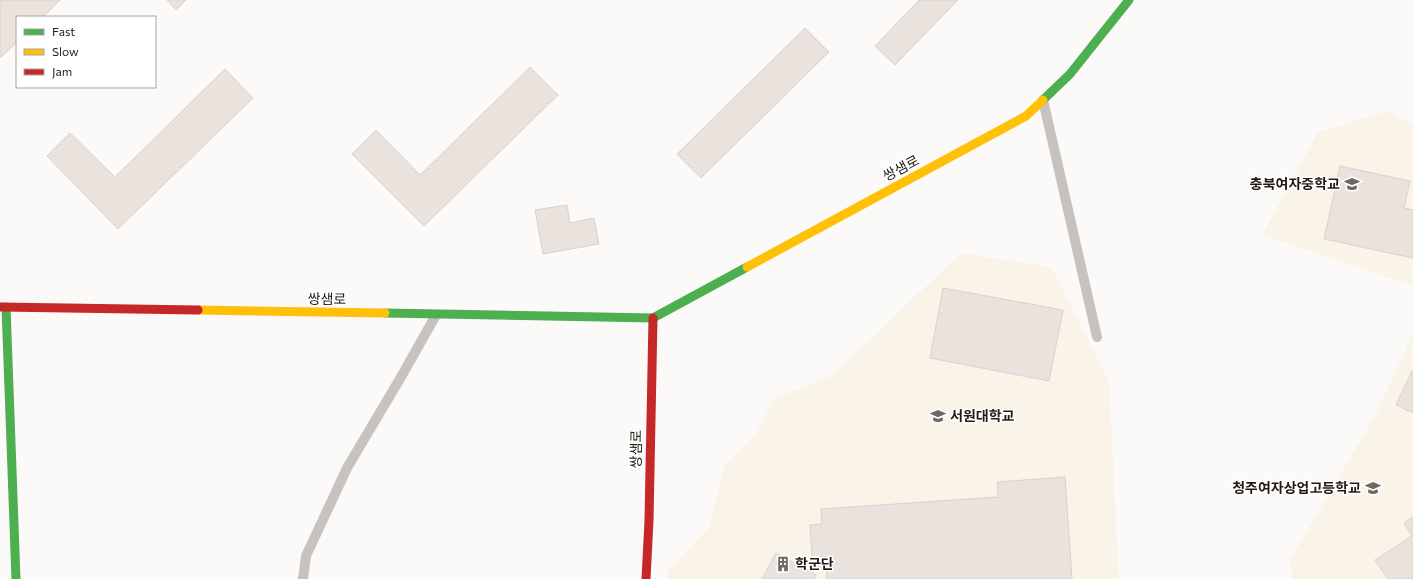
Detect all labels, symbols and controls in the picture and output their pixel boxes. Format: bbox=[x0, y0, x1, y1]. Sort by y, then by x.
legend bbox=[16, 16, 156, 88]
text: Fast bbox=[52, 24, 75, 38]
text: Slow bbox=[52, 44, 79, 58]
text: Jam bbox=[52, 64, 72, 79]
street label: 쌍샘로 bbox=[880, 151, 922, 184]
place label: 충북여자중학교 bbox=[1250, 175, 1340, 192]
school or university icon: 충북여자중학교 bbox=[1343, 175, 1361, 193]
street label: 쌍샘로 bbox=[308, 290, 347, 307]
school or university icon: 서원대학교 bbox=[929, 407, 947, 425]
place label: 서원대학교 bbox=[950, 407, 1015, 424]
street label: 쌍샘로 bbox=[627, 429, 644, 468]
place label: 청주여자상업고등학교 bbox=[1232, 479, 1361, 496]
school or university icon: 청주여자상업고등학교 bbox=[1364, 479, 1382, 497]
building icon: 학군단 bbox=[774, 555, 792, 573]
place label: 학군단 bbox=[795, 555, 834, 572]

